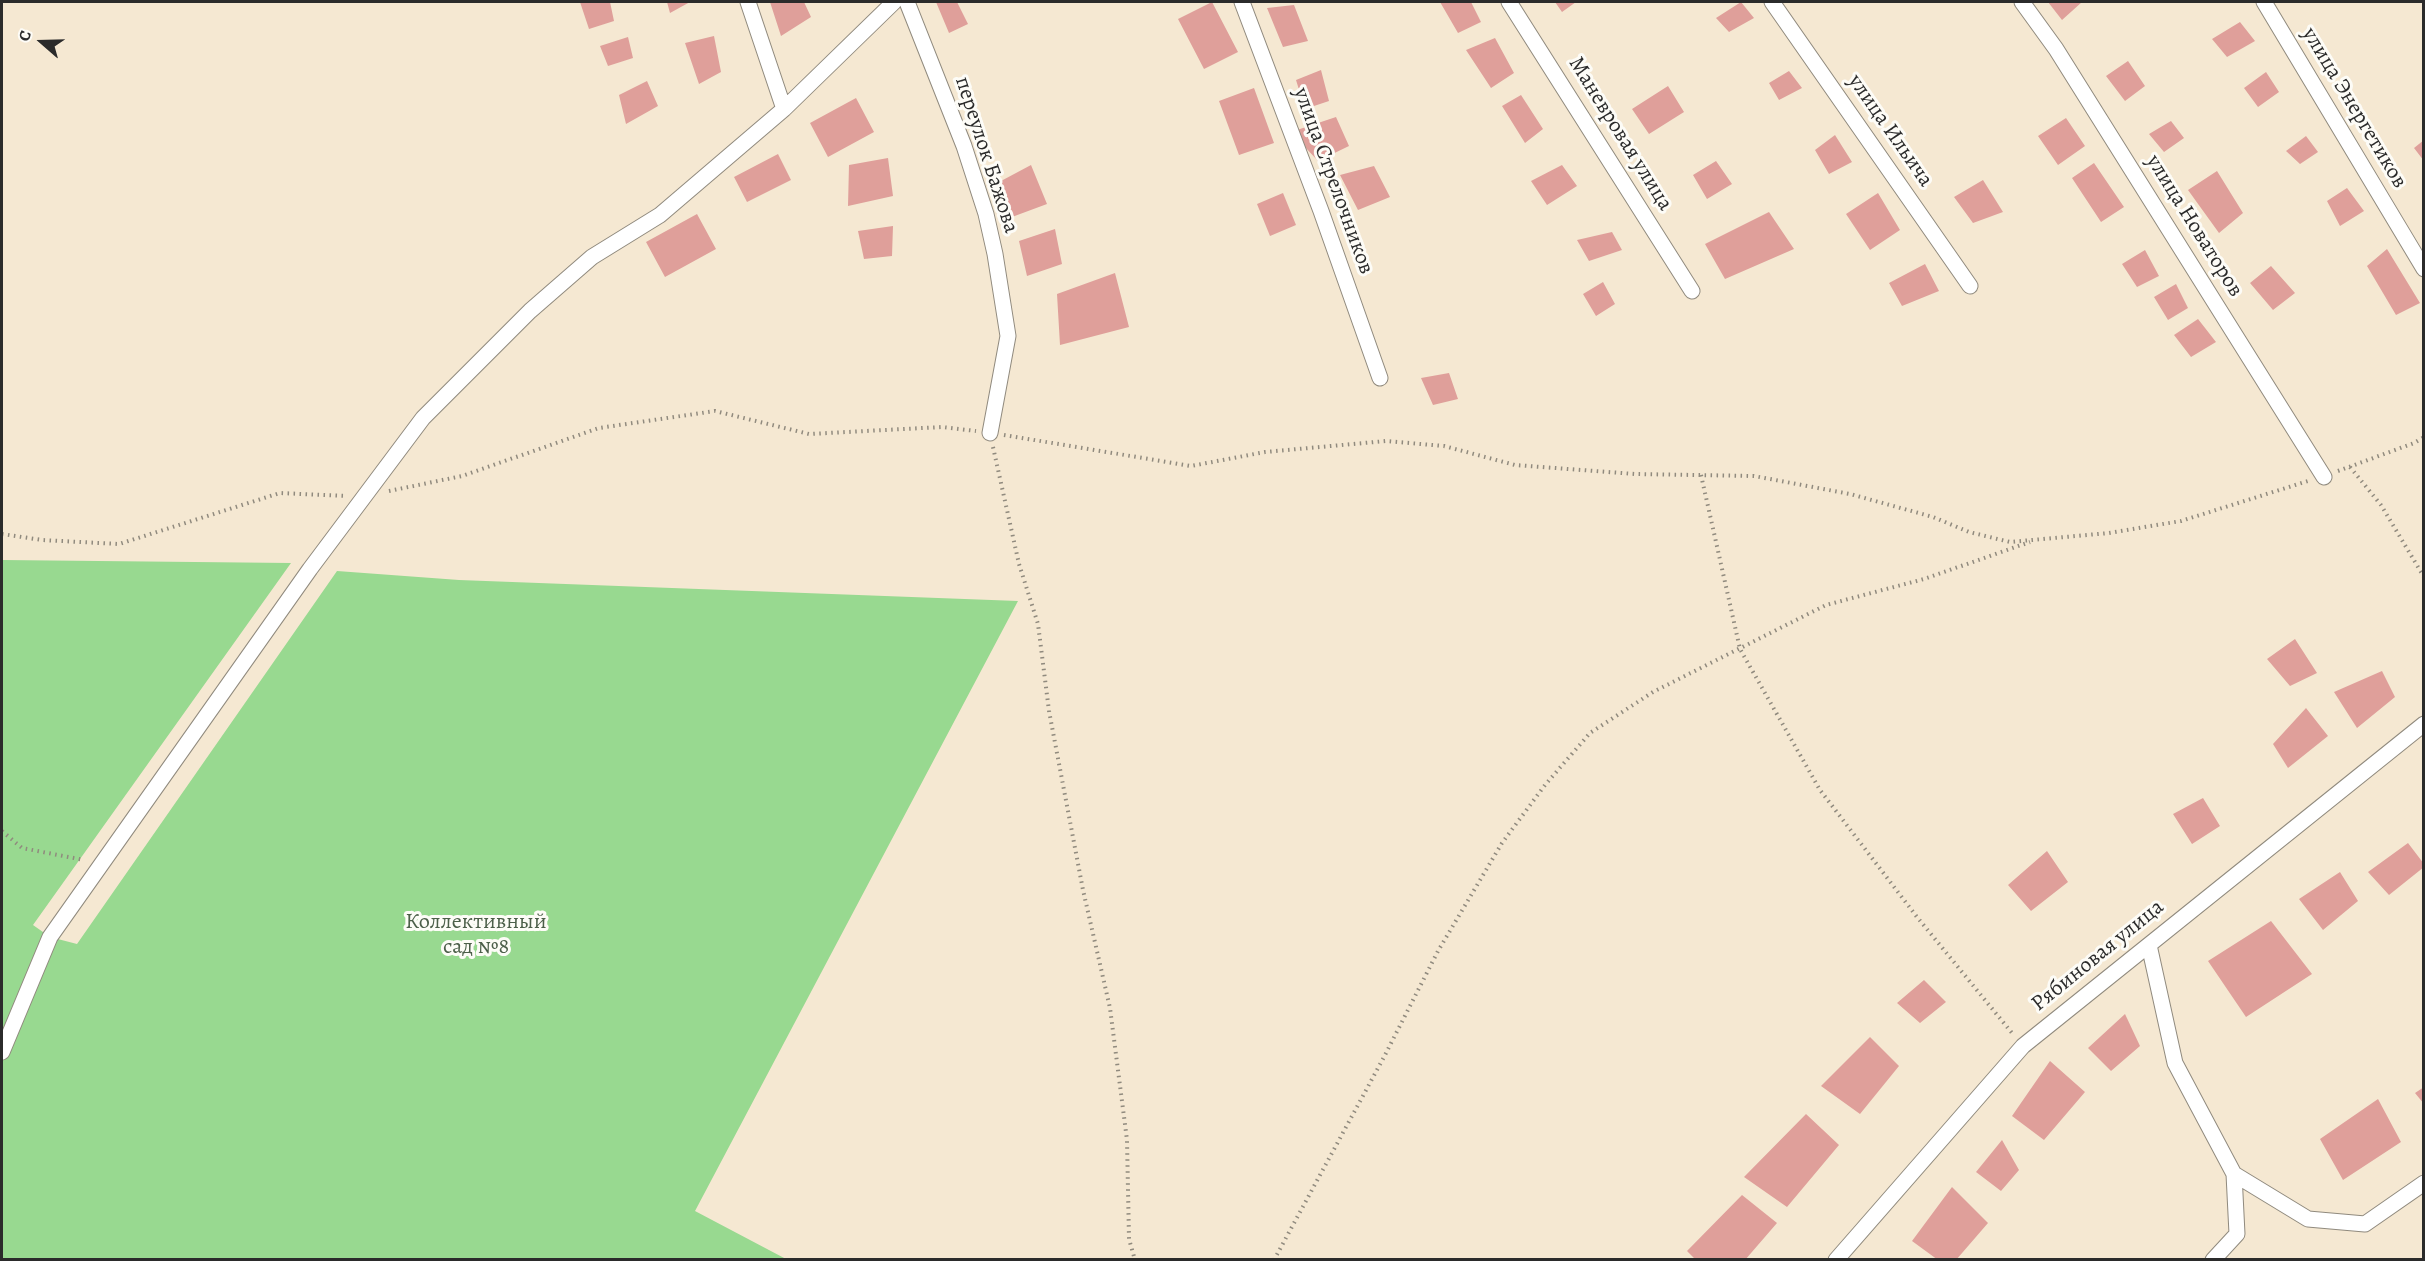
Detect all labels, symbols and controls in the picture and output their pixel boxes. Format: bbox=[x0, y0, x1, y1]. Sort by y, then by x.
north arrow bbox=[12, 12, 72, 72]
street label: улица Энергетиков bbox=[2296, 23, 2412, 193]
text: С bbox=[13, 27, 37, 44]
street label: Маневровая улица bbox=[1562, 52, 1678, 216]
street label: улица Ильича bbox=[1842, 70, 1938, 192]
street label: переулок Бажова bbox=[948, 73, 1024, 237]
street label: улица Стрелочников bbox=[1287, 84, 1379, 278]
street label: улица Новаторов bbox=[2140, 150, 2248, 302]
street label: Рябиновая улица bbox=[2026, 894, 2170, 1018]
park label: Коллективный сад №8 bbox=[405, 910, 547, 962]

